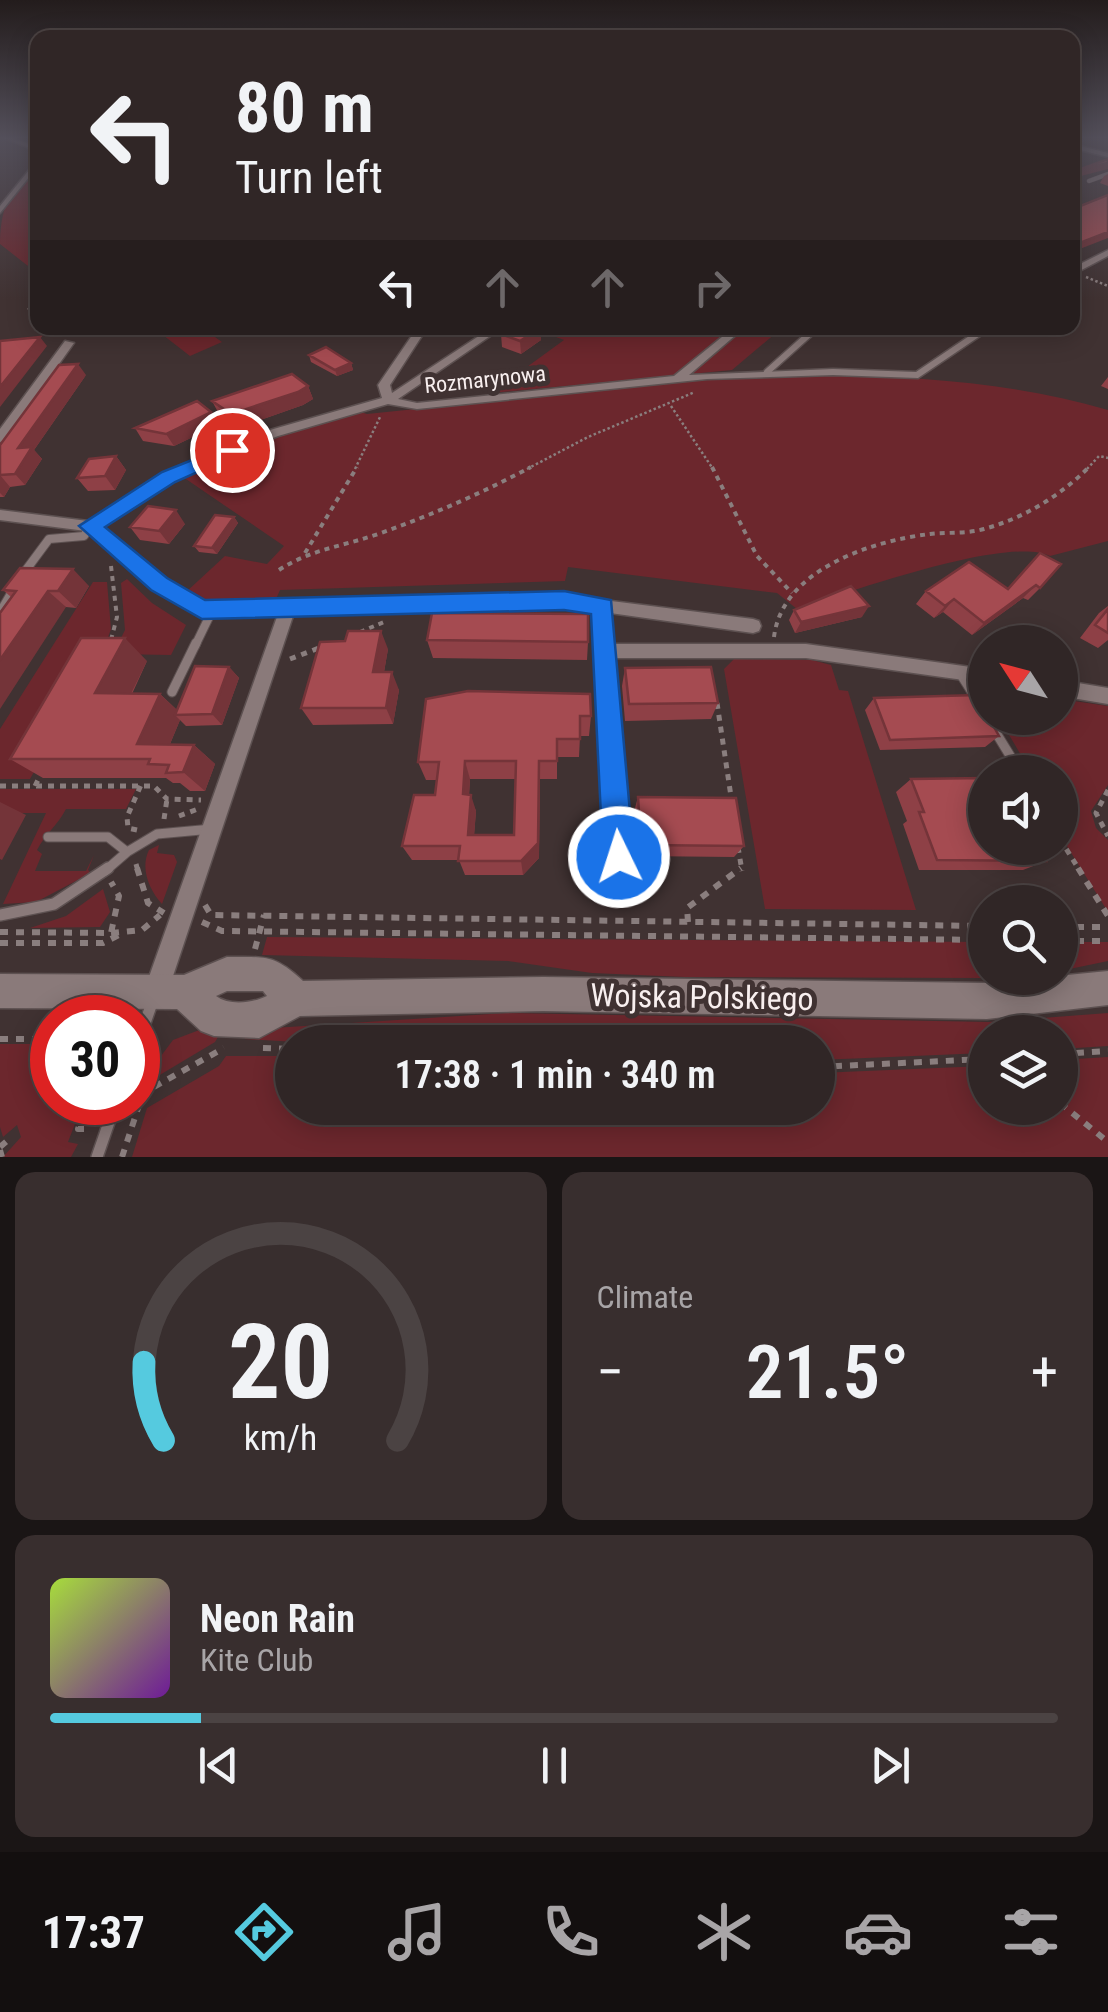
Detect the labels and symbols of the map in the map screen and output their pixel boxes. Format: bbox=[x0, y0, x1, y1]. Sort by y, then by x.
street label: Rozmarynowa bbox=[423, 361, 547, 398]
pin bbox=[190, 408, 275, 493]
north arrow bbox=[968, 625, 1078, 735]
position arrow bbox=[567, 805, 671, 909]
street label: Wojska Polskiego bbox=[590, 976, 814, 1018]
speed limit sign: 30 bbox=[30, 995, 160, 1125]

